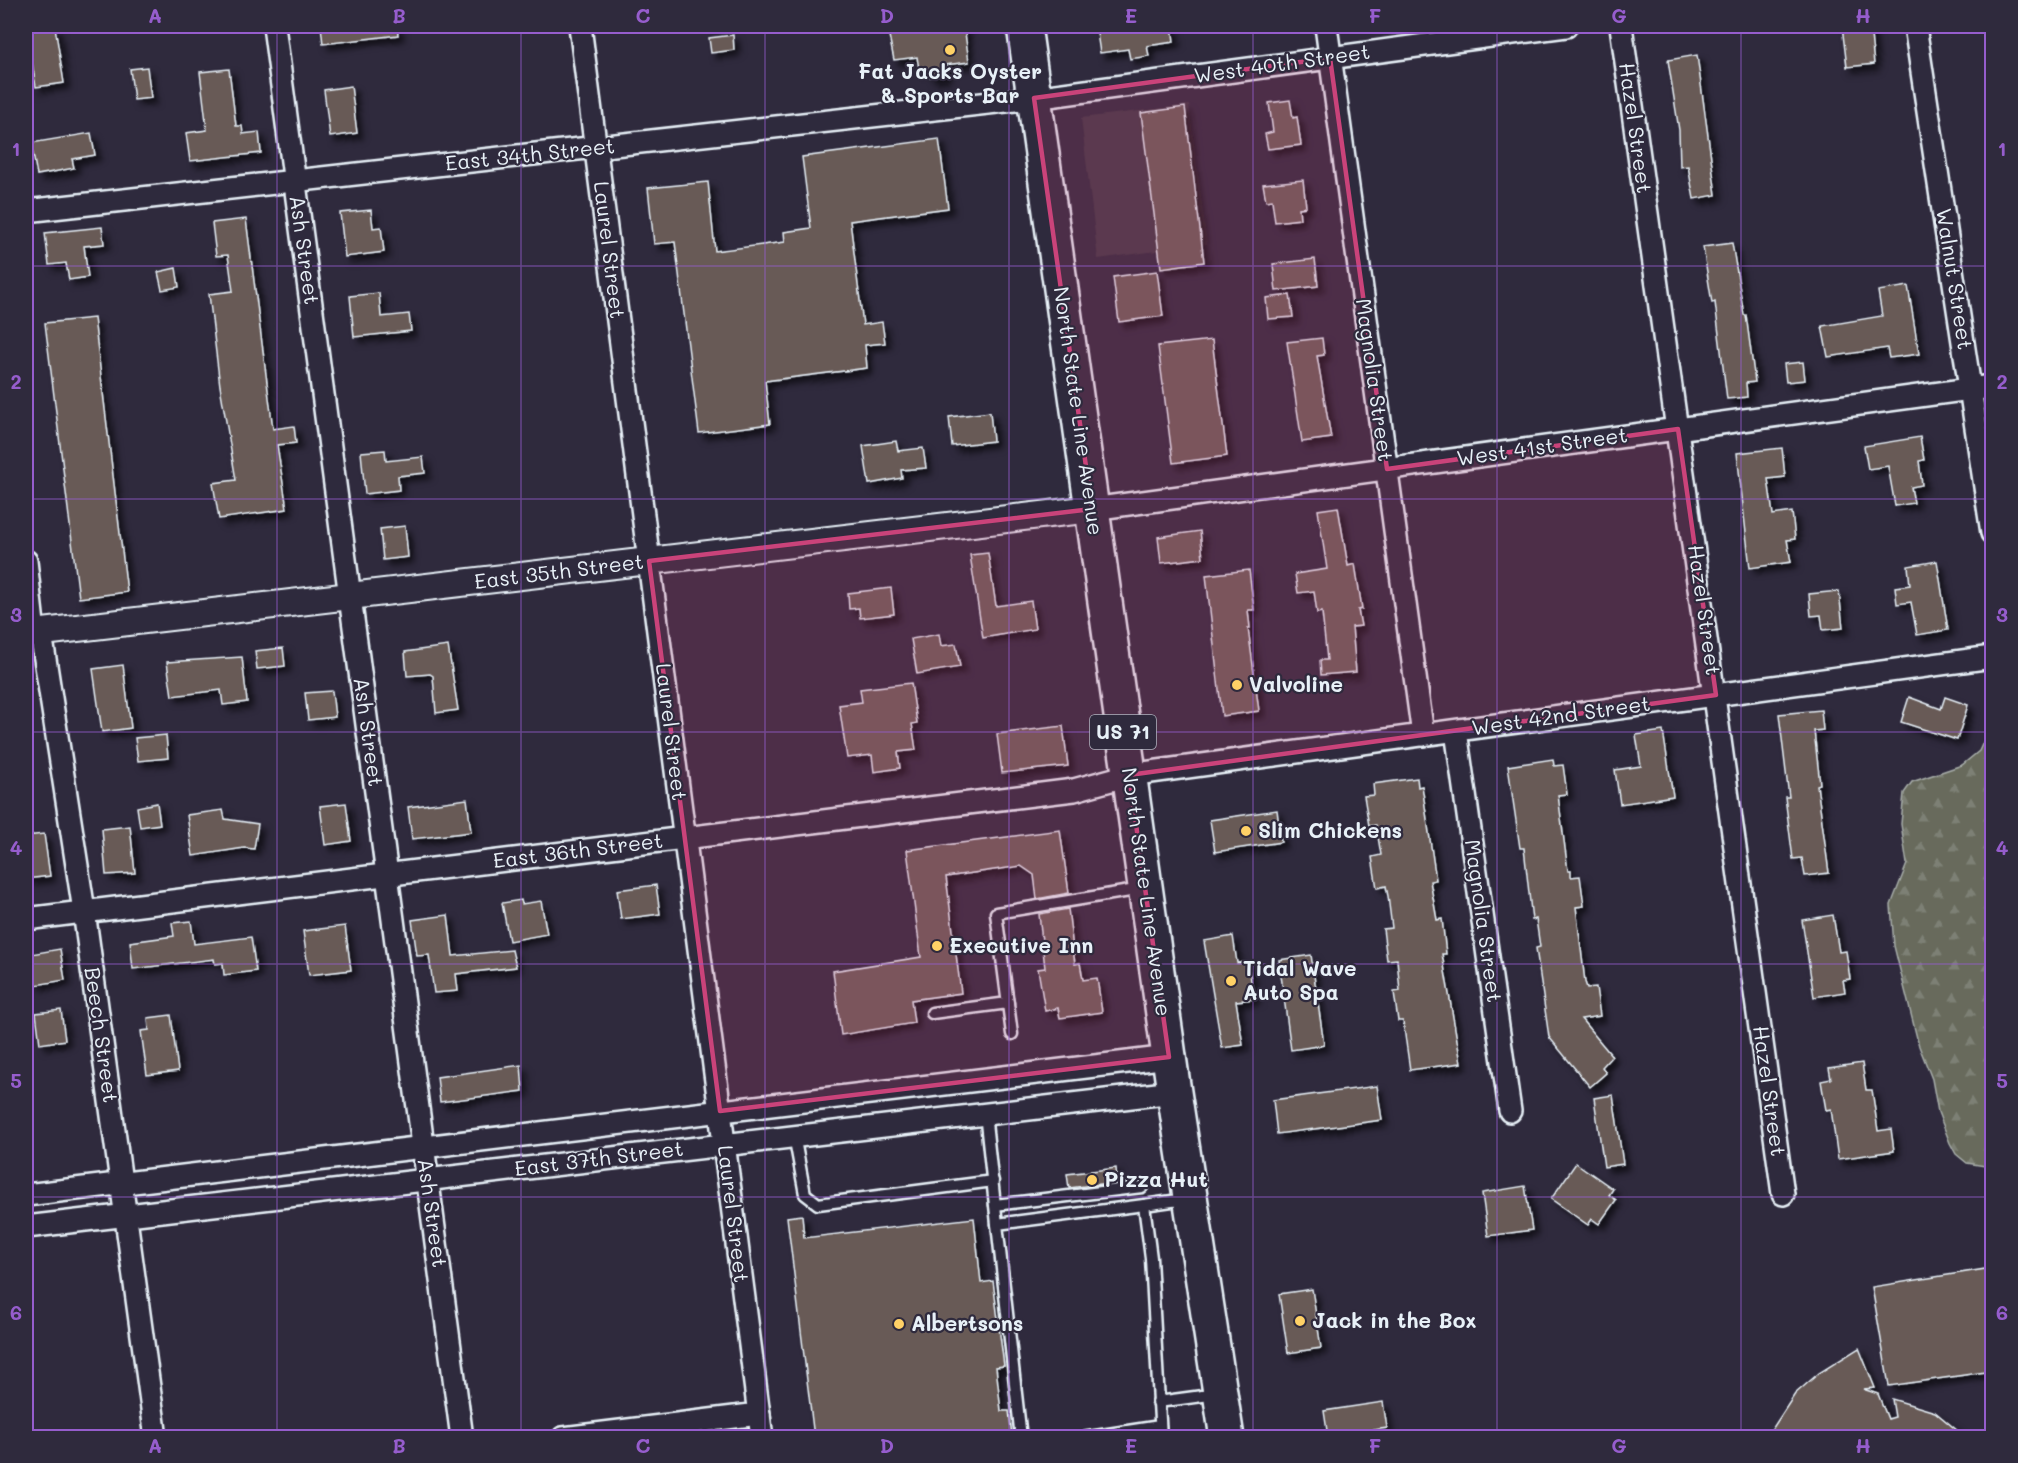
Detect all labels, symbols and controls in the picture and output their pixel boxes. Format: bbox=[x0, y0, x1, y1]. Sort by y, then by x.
text: A bbox=[148, 2, 162, 28]
text: B bbox=[392, 2, 406, 28]
text: C bbox=[636, 2, 651, 28]
text: D bbox=[880, 2, 894, 28]
text: E bbox=[1125, 2, 1137, 28]
text: F bbox=[1369, 2, 1382, 28]
text: G bbox=[1611, 2, 1627, 28]
text: H bbox=[1855, 2, 1871, 28]
street label: West 40th Street bbox=[1192, 37, 1372, 88]
marker: Fat Jacks Oyster & Sports Bar bbox=[943, 43, 957, 57]
place label: Fat Jacks Oyster & Sports Bar bbox=[858, 57, 1042, 108]
street label: Hazel Street bbox=[1614, 61, 1659, 195]
street label: East 34th Street bbox=[444, 131, 616, 176]
text: 1 bbox=[12, 135, 20, 161]
text: 1 bbox=[1998, 135, 2006, 161]
street label: Laurel Street bbox=[589, 180, 632, 320]
street label: Ash Street bbox=[284, 193, 327, 306]
street label: Walnut Street bbox=[1931, 206, 1980, 351]
street label: North State Line Avenue bbox=[1049, 285, 1110, 537]
street label: Magnolia Street bbox=[1351, 296, 1400, 463]
text: 2 bbox=[10, 368, 22, 394]
text: 2 bbox=[1996, 368, 2008, 394]
street label: West 41st Street bbox=[1455, 420, 1629, 471]
street label: Hazel Street bbox=[1683, 543, 1728, 677]
street label: East 35th Street bbox=[473, 547, 645, 594]
text: 3 bbox=[10, 601, 22, 627]
text: 3 bbox=[1996, 601, 2008, 627]
street label: Laurel Street bbox=[651, 662, 694, 802]
place label: Valvoline bbox=[1249, 670, 1343, 697]
street label: Ash Street bbox=[348, 675, 391, 788]
marker: Valvoline bbox=[1230, 678, 1244, 692]
street label: West 42nd Street bbox=[1470, 689, 1652, 740]
road number: US 71 bbox=[1090, 715, 1156, 749]
street label: North State Line Avenue bbox=[1117, 766, 1178, 1018]
place label: Slim Chickens bbox=[1258, 816, 1402, 843]
marker: Slim Chickens bbox=[1239, 824, 1253, 838]
street label: East 36th Street bbox=[491, 826, 664, 873]
text: 4 bbox=[10, 834, 23, 860]
text: 4 bbox=[1996, 834, 2009, 860]
street label: Magnolia Street bbox=[1460, 837, 1509, 1004]
place label: Executive Inn bbox=[949, 931, 1093, 958]
marker: Executive Inn bbox=[930, 939, 944, 953]
place label: Tidal Wave Auto Spa bbox=[1243, 954, 1357, 1005]
street label: Beech Street bbox=[80, 965, 125, 1104]
marker: Tidal Wave Auto Spa bbox=[1224, 974, 1238, 988]
street label: Hazel Street bbox=[1748, 1024, 1793, 1158]
text: 5 bbox=[10, 1067, 22, 1093]
text: 5 bbox=[1996, 1067, 2008, 1093]
street label: East 37th Street bbox=[513, 1134, 685, 1181]
street label: Laurel Street bbox=[713, 1144, 756, 1284]
street label: Ash Street bbox=[412, 1156, 455, 1269]
place label: Pizza Hut bbox=[1104, 1165, 1208, 1192]
marker: Pizza Hut bbox=[1085, 1173, 1099, 1187]
text: 6 bbox=[10, 1299, 22, 1325]
text: 6 bbox=[1996, 1299, 2008, 1325]
place label: Jack in the Box bbox=[1312, 1306, 1476, 1333]
place label: Albertsons bbox=[911, 1309, 1023, 1336]
marker: Jack in the Box bbox=[1293, 1314, 1307, 1328]
marker: Albertsons bbox=[892, 1317, 906, 1331]
text: A bbox=[148, 1432, 162, 1458]
text: B bbox=[392, 1432, 406, 1458]
text: C bbox=[636, 1432, 651, 1458]
text: D bbox=[880, 1432, 894, 1458]
text: E bbox=[1125, 1432, 1137, 1458]
text: F bbox=[1369, 1432, 1382, 1458]
text: G bbox=[1611, 1432, 1627, 1458]
text: H bbox=[1855, 1432, 1871, 1458]

